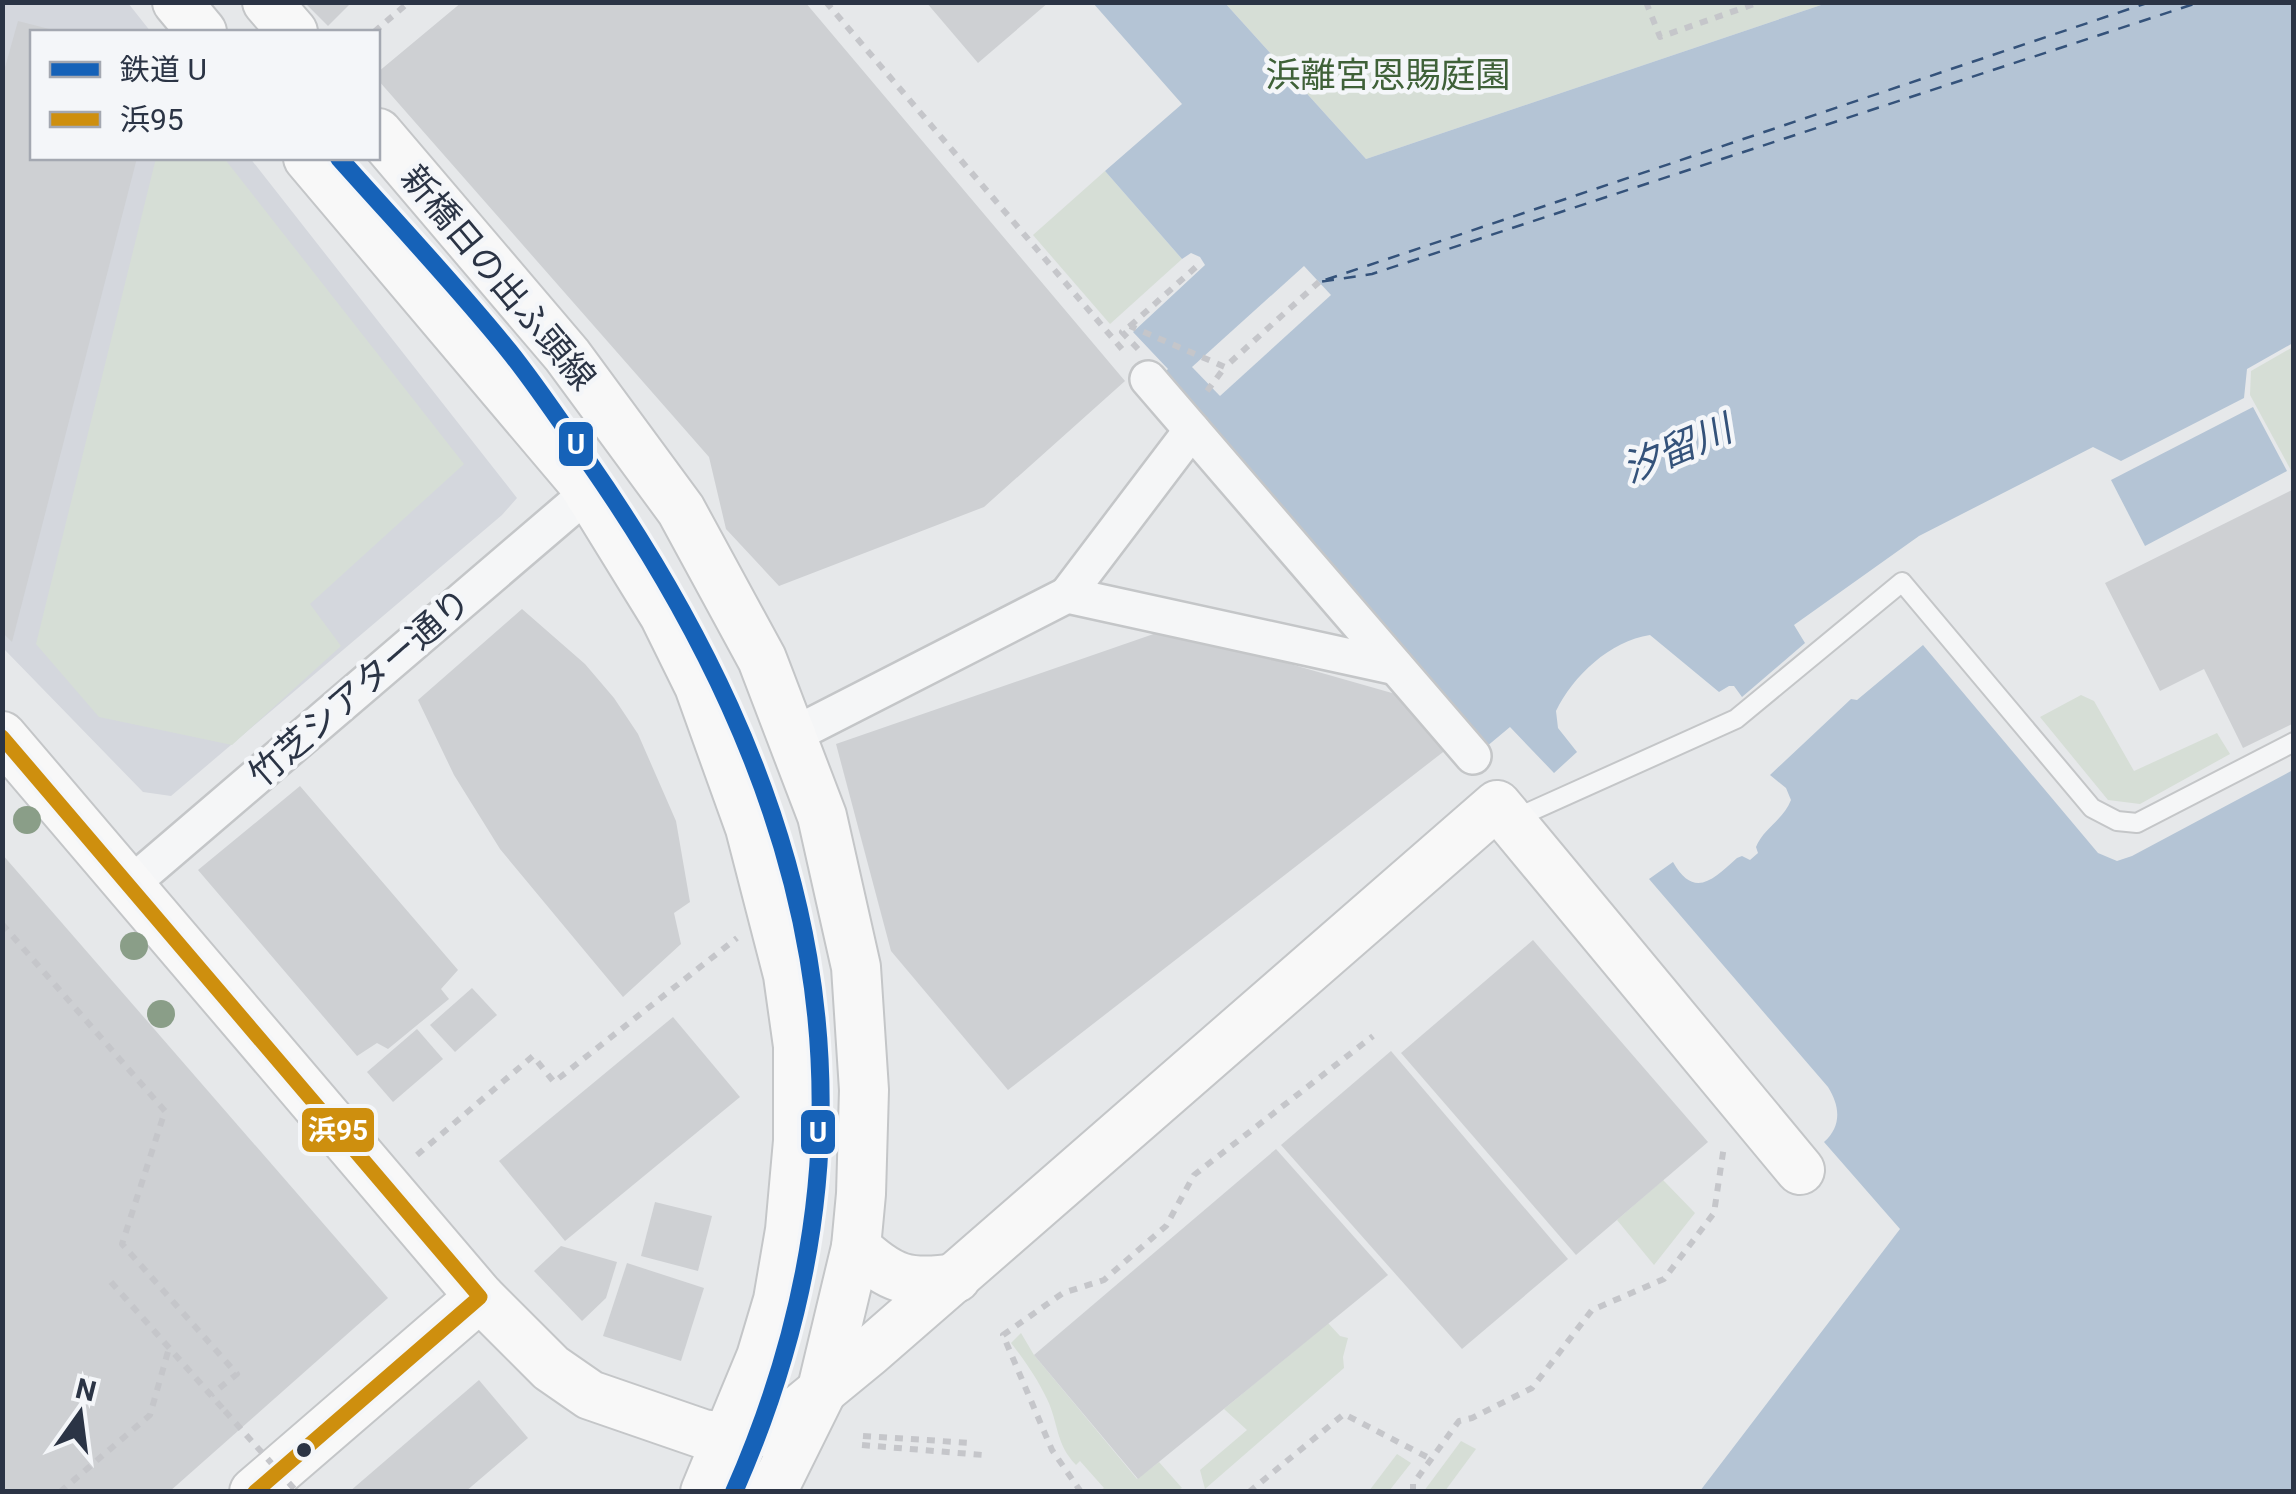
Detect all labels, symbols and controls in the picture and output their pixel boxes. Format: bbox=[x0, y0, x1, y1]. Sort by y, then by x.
legend bbox=[30, 30, 380, 160]
text: 鉄道 U bbox=[120, 52, 207, 87]
park label: 浜離宮恩賜庭園 bbox=[1265, 55, 1511, 96]
text: 浜95 bbox=[120, 102, 184, 137]
street label: 新橋日の出ふ頭線 bbox=[392, 158, 604, 398]
water label: 汐留川 bbox=[1616, 405, 1742, 492]
line badge: U bbox=[557, 420, 595, 468]
text: U bbox=[567, 428, 585, 461]
street label: 竹芝シアター通り bbox=[241, 581, 479, 795]
line badge: 浜95 bbox=[300, 1106, 376, 1154]
line badge: U bbox=[799, 1108, 837, 1156]
text: 浜95 bbox=[308, 1114, 368, 1147]
text: U bbox=[809, 1116, 827, 1149]
north arrow bbox=[30, 1364, 130, 1464]
text: N bbox=[72, 1372, 100, 1409]
unlabelled marker bbox=[294, 1440, 314, 1460]

